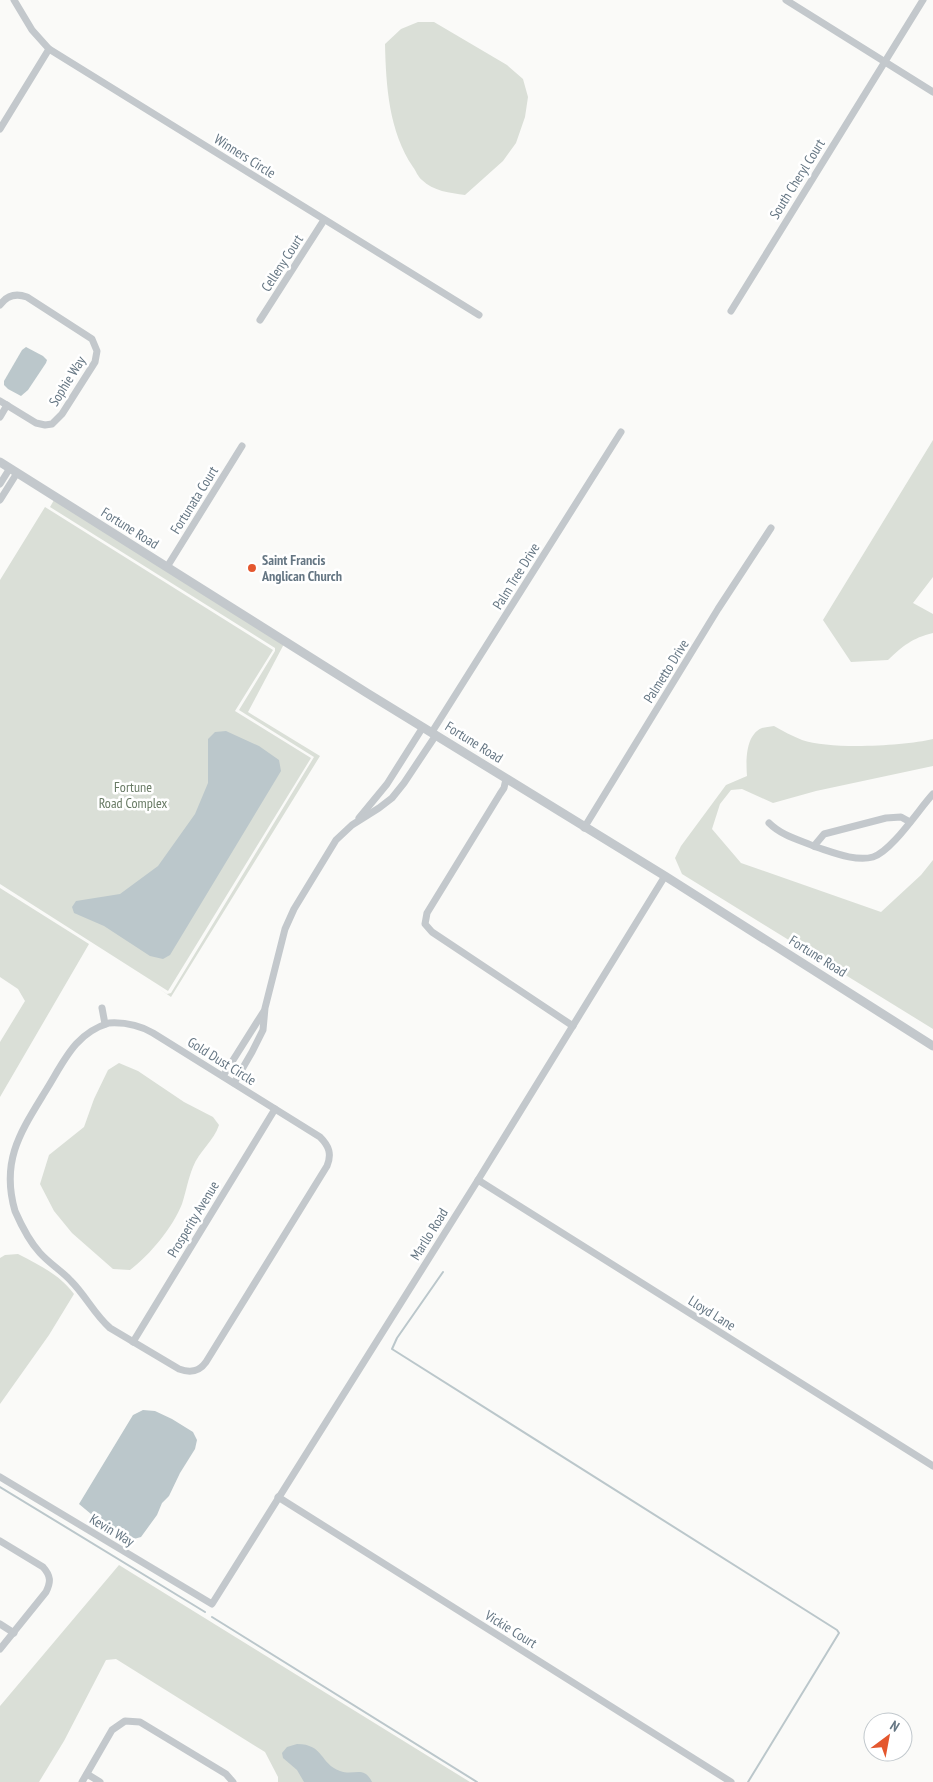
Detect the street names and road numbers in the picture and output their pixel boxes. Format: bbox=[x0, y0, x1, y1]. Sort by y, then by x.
street label: Winners Circle bbox=[211, 130, 279, 182]
street label: South Cheryl Court bbox=[765, 136, 829, 222]
street label: Celleny Court bbox=[257, 231, 307, 295]
street label: Sophie Way bbox=[45, 352, 90, 409]
street label: Fortunata Court bbox=[166, 463, 222, 537]
street label: Fortune Road bbox=[98, 503, 162, 553]
street label: Palm Tree Drive bbox=[488, 539, 544, 613]
street label: Palmetto Drive bbox=[639, 636, 693, 706]
street label: Fortune Road bbox=[442, 717, 506, 767]
street label: Fortune Road bbox=[786, 931, 850, 981]
street label: Gold Dust Circle bbox=[184, 1033, 260, 1089]
street label: Prosperity Avenue bbox=[163, 1177, 223, 1260]
street label: Marllo Road bbox=[406, 1205, 452, 1263]
street label: Lloyd Lane bbox=[685, 1291, 739, 1335]
street label: Kevin Way bbox=[86, 1510, 138, 1551]
street label: Vickie Court bbox=[481, 1605, 540, 1652]

